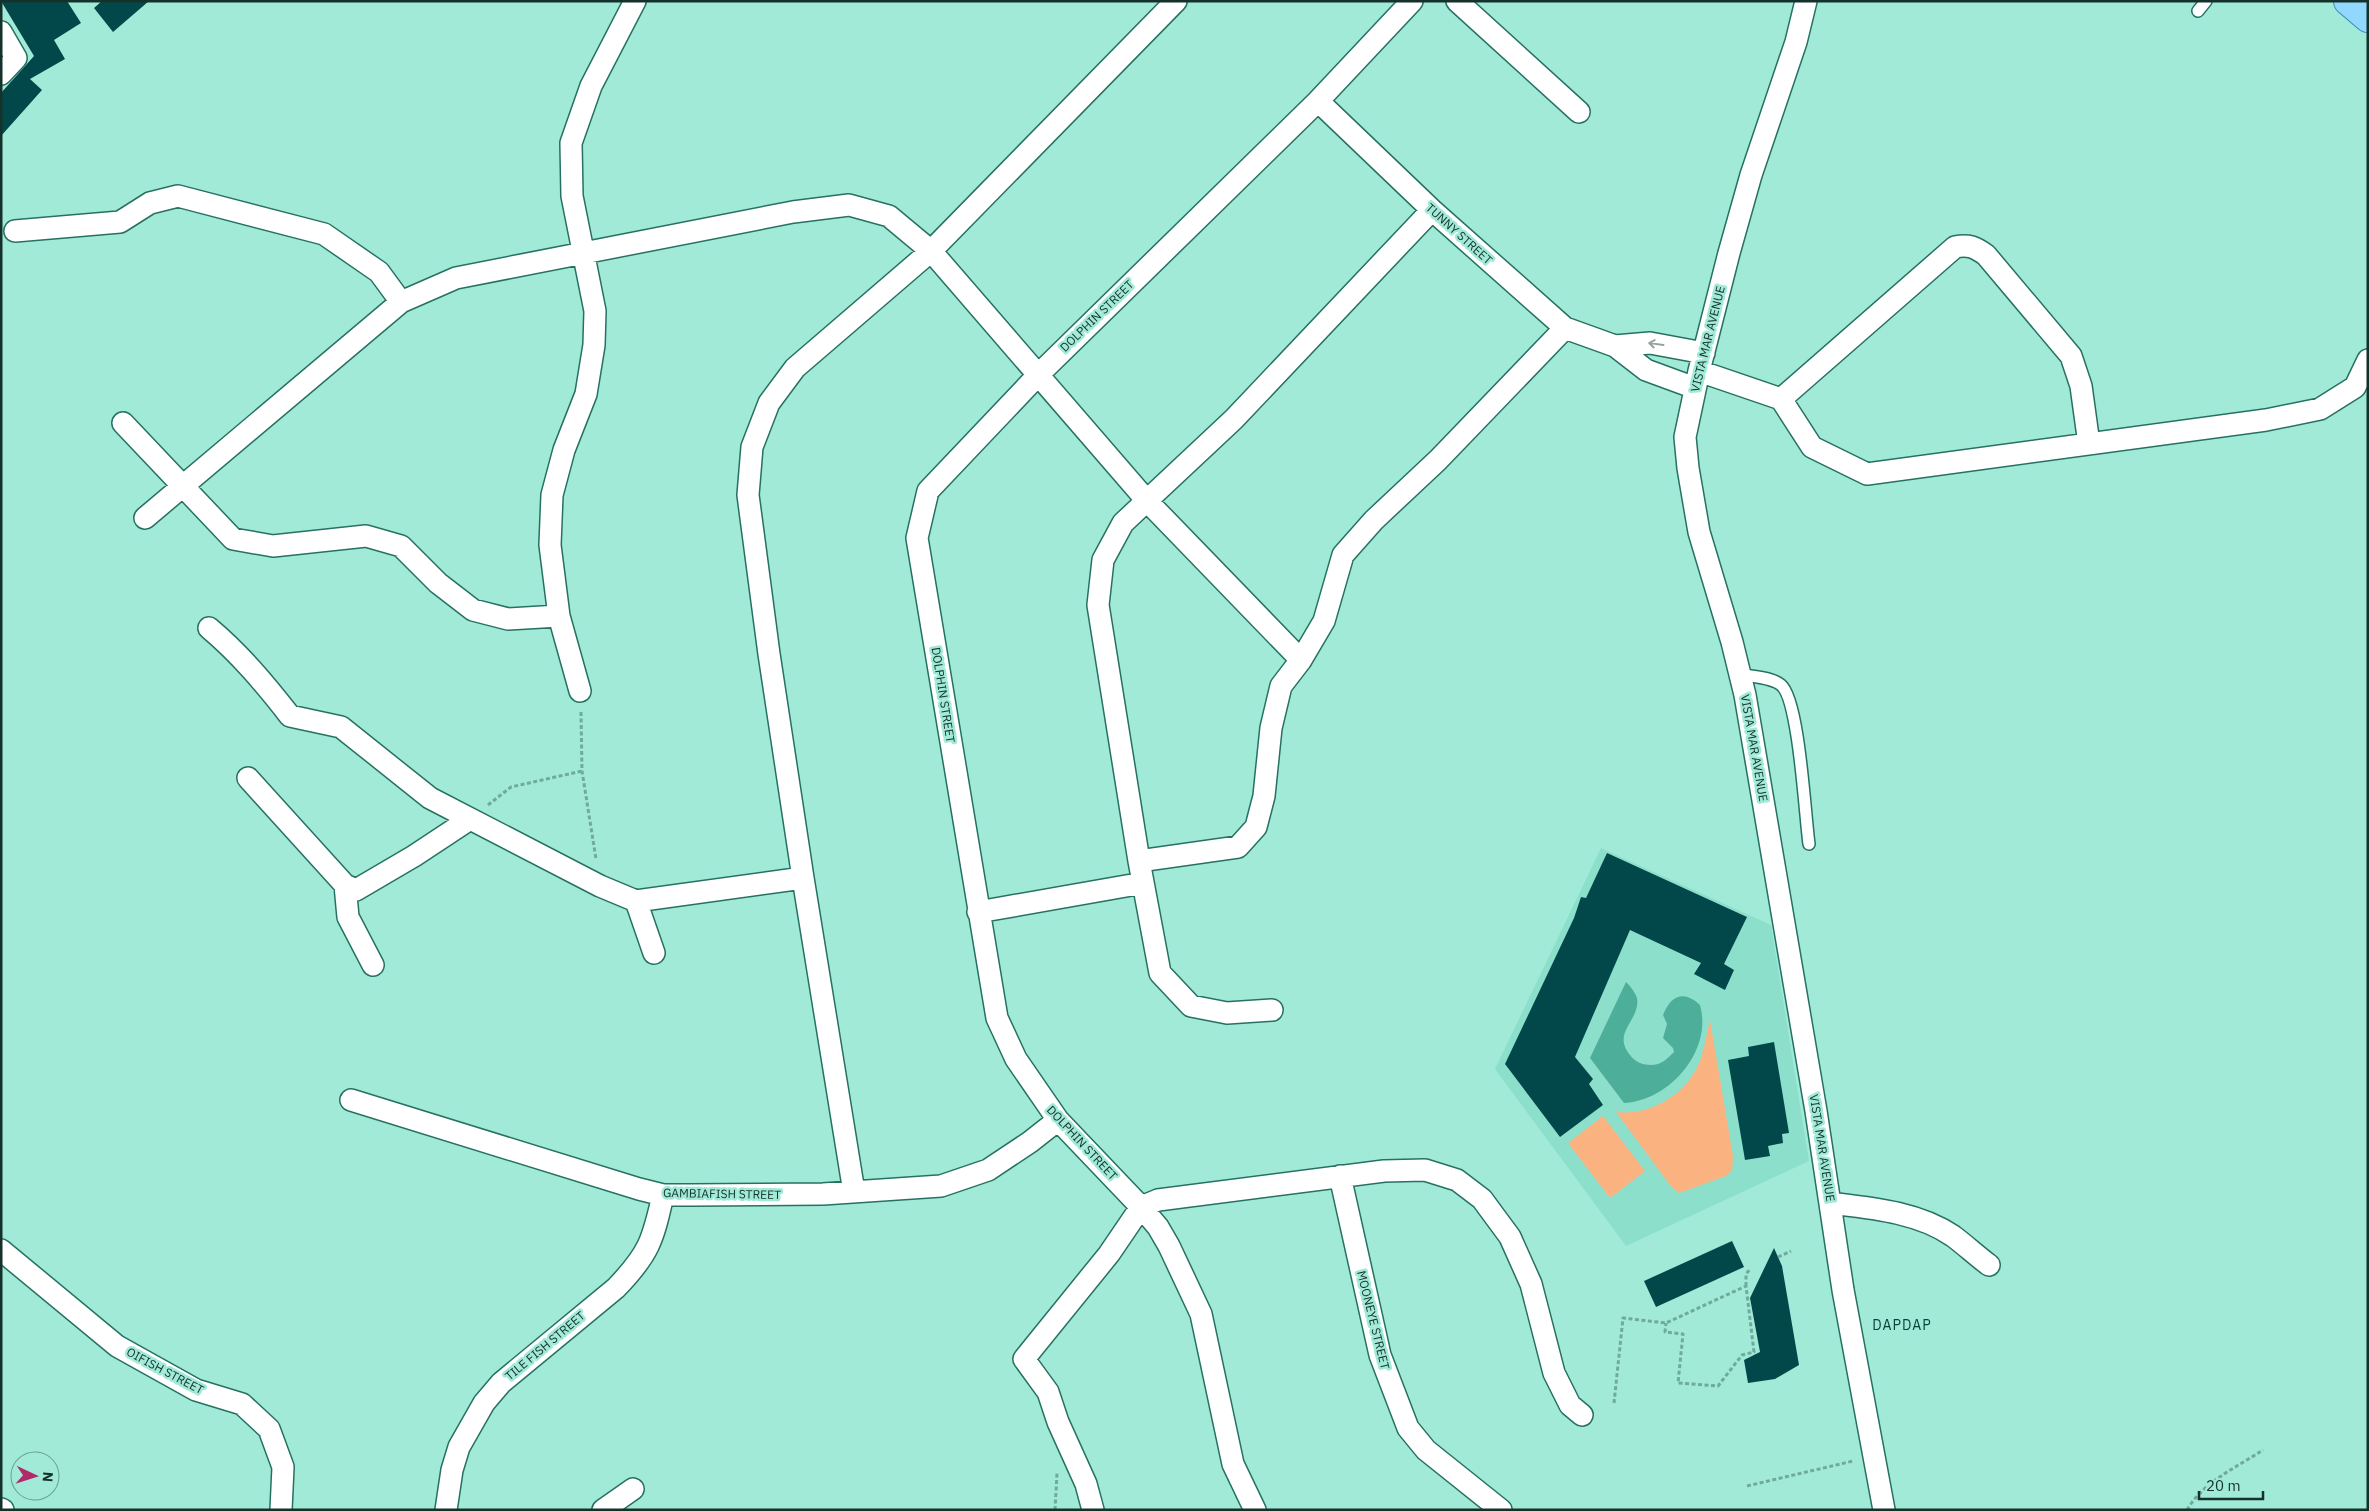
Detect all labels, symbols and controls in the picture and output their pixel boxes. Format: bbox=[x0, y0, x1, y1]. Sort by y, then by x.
street label: TUNNY STREET bbox=[1423, 200, 1496, 267]
street label: DOLPHIN STREET bbox=[1057, 277, 1137, 355]
street label: VISTA MAR AVENUE bbox=[1687, 284, 1728, 393]
one-way arrow bbox=[1648, 339, 1664, 349]
street label: DOLPHIN STREET bbox=[929, 646, 958, 744]
street label: VISTA MAR AVENUE bbox=[1738, 693, 1771, 803]
street label: VISTA MAR AVENUE bbox=[1807, 1093, 1838, 1203]
street label: DOLPHIN STREET bbox=[1044, 1102, 1121, 1183]
street label: GAMBIAFISH STREET bbox=[663, 1185, 781, 1202]
street label: MOONEYE STREET bbox=[1354, 1269, 1393, 1371]
street label: TILE FISH STREET bbox=[502, 1308, 588, 1383]
district label: DAPDAP bbox=[1872, 1316, 1932, 1334]
street label: OIFISH STREET bbox=[124, 1344, 207, 1397]
north arrow bbox=[10, 1451, 60, 1501]
scale bar bbox=[2199, 1468, 2263, 1500]
text: N bbox=[39, 1471, 57, 1483]
text: 20 m bbox=[2206, 1476, 2241, 1495]

